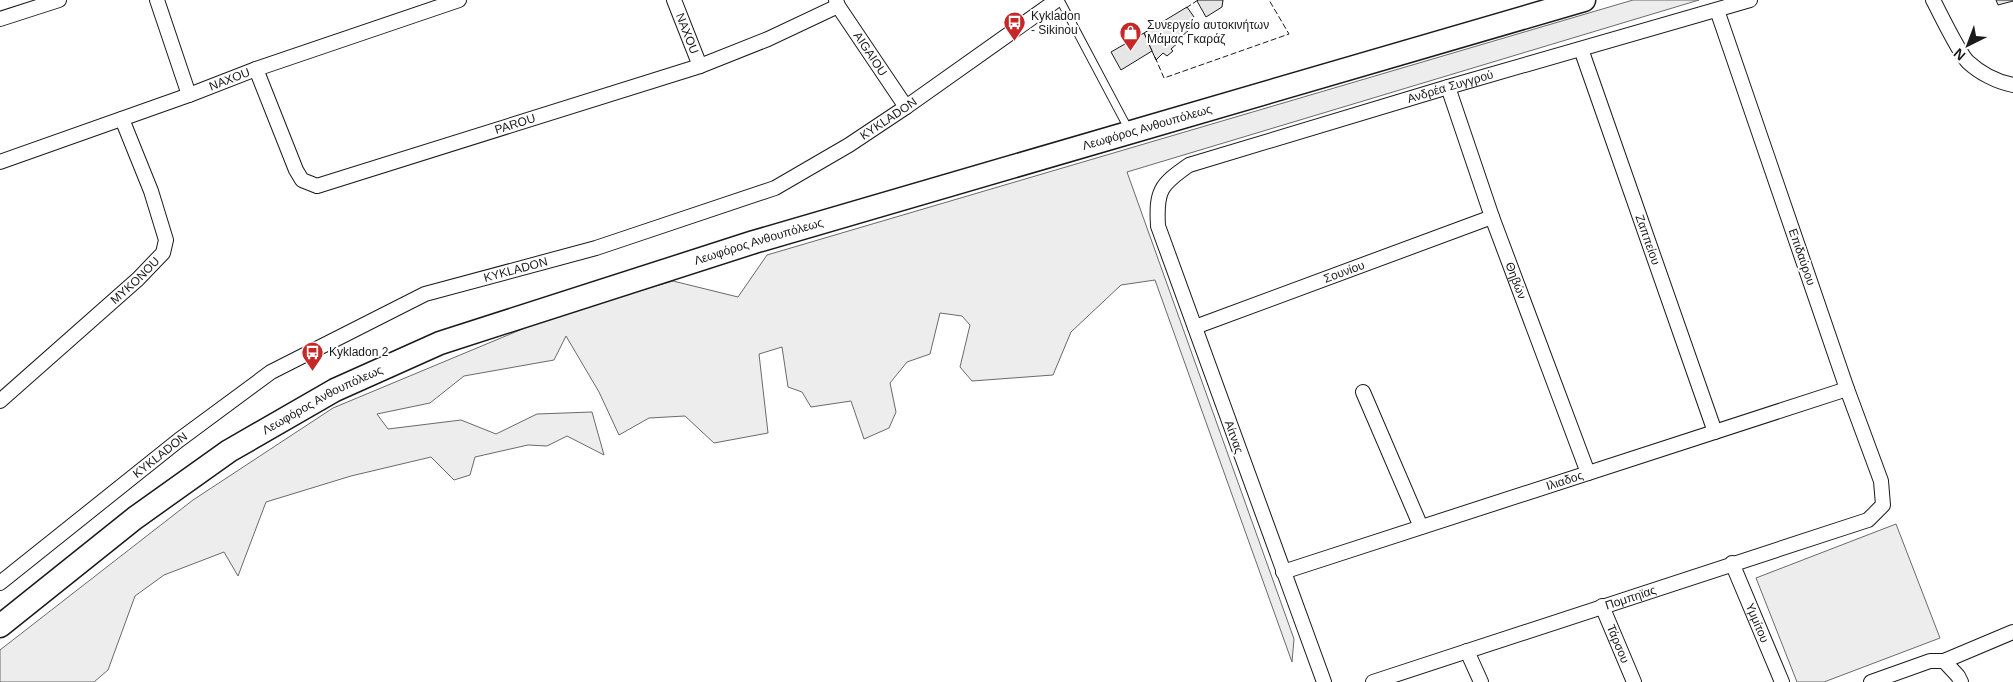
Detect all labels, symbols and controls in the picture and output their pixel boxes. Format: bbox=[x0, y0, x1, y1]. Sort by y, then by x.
place label: Kykladon - Sikinou bbox=[1031, 9, 1080, 37]
street label: NAXOU bbox=[673, 11, 702, 56]
bus stop icon: Kykladon - Sikinou bbox=[1003, 11, 1027, 42]
place label: Συνεργείο αυτοκινήτων Μάμας Γκαράζ bbox=[1147, 18, 1269, 46]
shop icon: Συνεργείο αυτοκινήτων Μάμας Γκαράζ bbox=[1119, 20, 1143, 51]
north arrow bbox=[1943, 20, 1993, 70]
street label: AIGAIOU bbox=[850, 29, 890, 79]
text: N bbox=[1950, 45, 1968, 64]
street label: NAXOU bbox=[207, 65, 252, 94]
street label: Ανδρέα Συγγρού bbox=[1406, 67, 1495, 106]
street label: KYKLADON bbox=[857, 95, 920, 143]
street label: Λεωφόρος Ανθουπόλεως bbox=[1081, 102, 1214, 153]
street label: PAROU bbox=[493, 111, 537, 137]
street label: Ζαππείου bbox=[1632, 213, 1663, 267]
street label: Λεωφόρος Ανθουπόλεως bbox=[692, 215, 825, 268]
street label: Επιδαύρου bbox=[1786, 227, 1818, 287]
street label: MYKONOU bbox=[108, 254, 162, 307]
street label: KYKLADON bbox=[482, 254, 549, 285]
street label: Σουνίου bbox=[1322, 258, 1367, 286]
street label: Θηβών bbox=[1503, 260, 1529, 301]
bus stop icon: Kykladon 2 bbox=[301, 340, 325, 371]
place label: Kykladon 2 bbox=[329, 345, 389, 359]
street label: Λεωφόρος Ανθουπόλεως bbox=[260, 362, 385, 437]
street label: Αίτνας bbox=[1222, 419, 1246, 456]
street label: KYKLADON bbox=[130, 429, 190, 481]
street label: Ιλιαδος bbox=[1544, 468, 1585, 493]
street label: Πομπηϊας bbox=[1603, 583, 1658, 613]
street label: Υμμίτου bbox=[1743, 601, 1772, 645]
street label: Τάρσου bbox=[1604, 622, 1632, 665]

